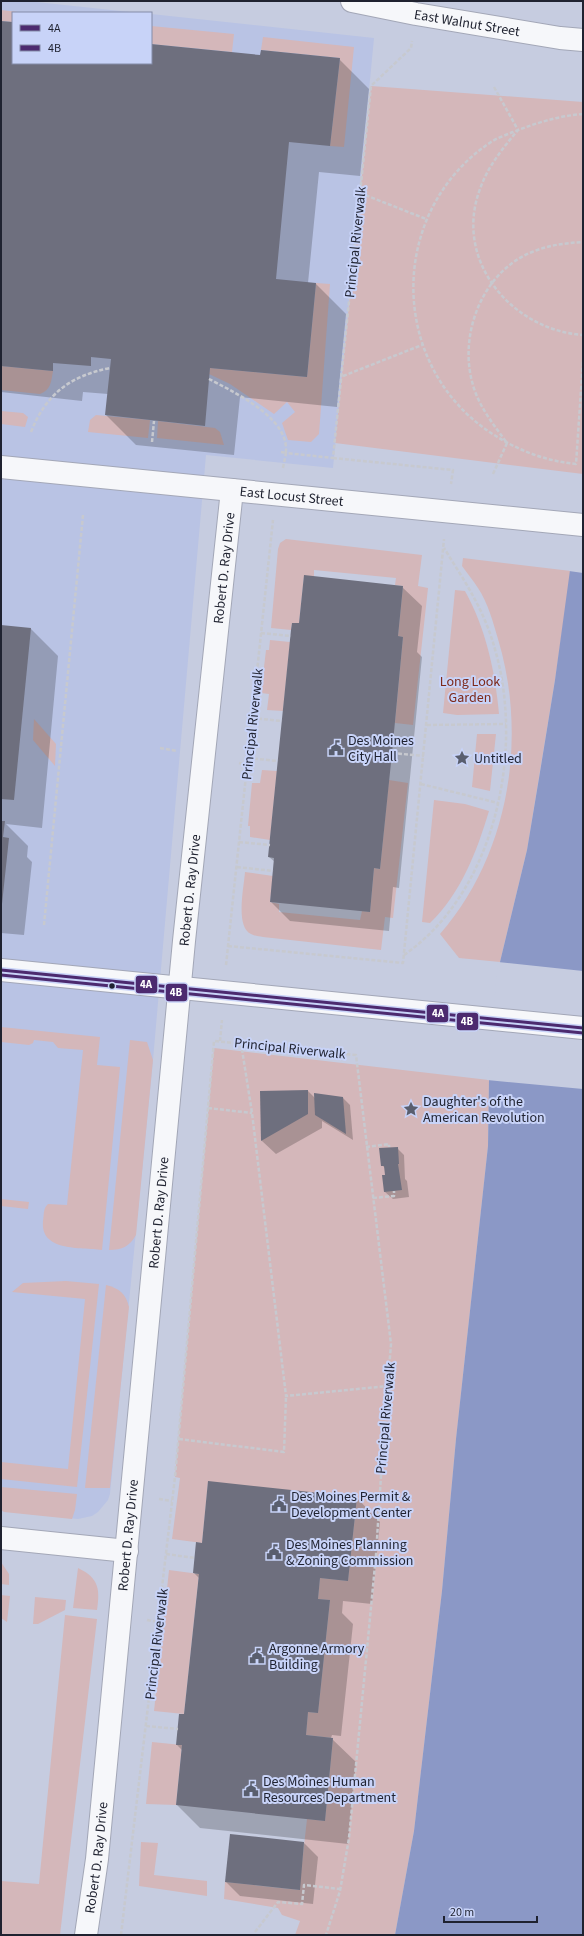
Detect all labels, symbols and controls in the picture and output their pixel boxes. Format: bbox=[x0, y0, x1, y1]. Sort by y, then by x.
street label: East Walnut Street bbox=[412, 5, 521, 42]
legend bbox=[12, 12, 152, 64]
text: 4A bbox=[48, 20, 61, 37]
text: 4B bbox=[48, 40, 61, 57]
street label: Principal Riverwalk bbox=[340, 185, 372, 299]
street label: East Locust Street bbox=[239, 482, 345, 512]
street label: Robert D. Ray Drive bbox=[209, 511, 241, 625]
street label: Principal Riverwalk bbox=[237, 667, 269, 781]
park label: Long Look Garden bbox=[440, 672, 500, 708]
place label: Des Moines City Hall bbox=[348, 731, 414, 767]
public building icon: Des Moines City Hall bbox=[327, 739, 345, 757]
place icon: Untitled bbox=[453, 749, 471, 767]
place label: Untitled bbox=[474, 749, 522, 769]
street label: Robert D. Ray Drive bbox=[175, 833, 206, 947]
line badge: 4A bbox=[135, 975, 158, 994]
text: 4A bbox=[140, 977, 153, 992]
unlabelled marker bbox=[107, 981, 117, 991]
line badge: 4B bbox=[165, 983, 188, 1002]
text: 4B bbox=[170, 985, 183, 1000]
line badge: 4A bbox=[426, 1004, 449, 1023]
text: 4A bbox=[432, 1006, 445, 1021]
line badge: 4B bbox=[456, 1012, 479, 1031]
text: 4B bbox=[461, 1014, 474, 1029]
street label: Principal Riverwalk bbox=[233, 1033, 347, 1065]
place label: Daughter's of the American Revolution bbox=[423, 1092, 545, 1128]
place icon: Daughter's of the American Revolution bbox=[402, 1100, 420, 1118]
street label: Robert D. Ray Drive bbox=[144, 1156, 175, 1270]
street label: Principal Riverwalk bbox=[371, 1361, 401, 1475]
street label: Robert D. Ray Drive bbox=[113, 1478, 144, 1592]
place label: Des Moines Permit & Development Center bbox=[291, 1487, 412, 1523]
public building icon: Des Moines Permit & Development Center bbox=[270, 1495, 288, 1513]
place label: Des Moines Planning & Zoning Commission bbox=[286, 1535, 413, 1571]
public building icon: Des Moines Planning & Zoning Commission bbox=[265, 1543, 283, 1561]
street label: Principal Riverwalk bbox=[140, 1587, 174, 1701]
place label: Argonne Armory Building bbox=[269, 1639, 365, 1675]
public building icon: Argonne Armory Building bbox=[248, 1647, 266, 1665]
place label: Des Moines Human Resources Department bbox=[263, 1772, 396, 1808]
public building icon: Des Moines Human Resources Department bbox=[242, 1780, 260, 1798]
street label: Robert D. Ray Drive bbox=[80, 1801, 113, 1915]
scale bar bbox=[444, 1898, 537, 1924]
text: 20 m bbox=[450, 1904, 474, 1921]

